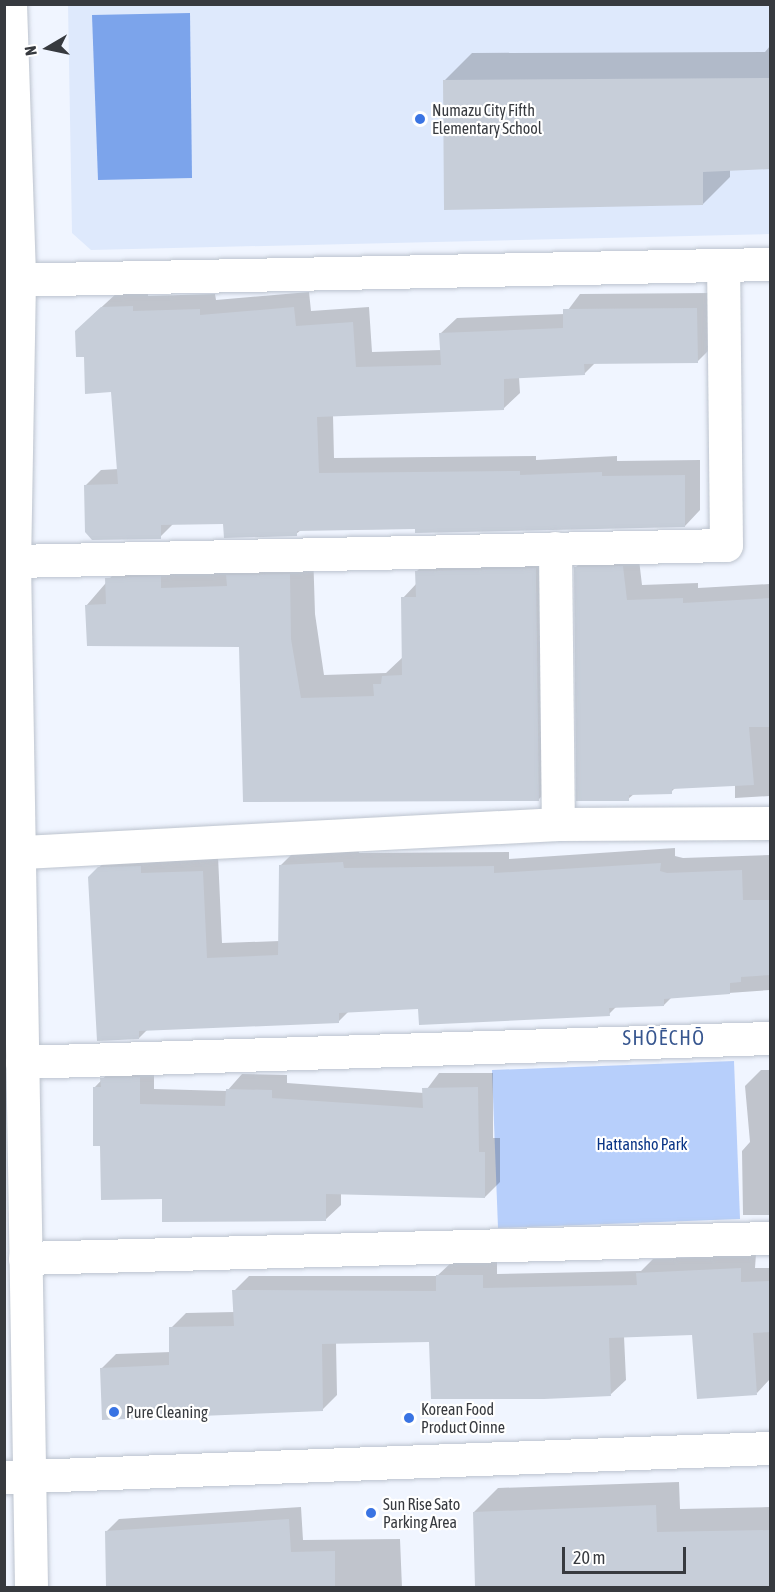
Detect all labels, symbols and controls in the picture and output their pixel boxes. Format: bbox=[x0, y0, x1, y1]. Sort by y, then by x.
north arrow bbox=[18, 18, 78, 78]
text: N bbox=[21, 45, 40, 57]
place label: Numazu City Fifth Elementary School bbox=[432, 100, 542, 138]
marker: Numazu City Fifth Elementary School bbox=[413, 112, 427, 126]
district label: SHŌĒCHŌ bbox=[622, 1025, 706, 1049]
park label: Hattansho Park bbox=[597, 1134, 687, 1154]
place label: Korean Food Product Oinne bbox=[421, 1399, 505, 1437]
place label: Pure Cleaning bbox=[126, 1402, 208, 1422]
marker: Pure Cleaning bbox=[107, 1405, 121, 1419]
marker: Korean Food Product Oinne bbox=[402, 1411, 416, 1425]
place label: Sun Rise Sato Parking Area bbox=[383, 1494, 460, 1532]
marker: Sun Rise Sato Parking Area bbox=[364, 1506, 378, 1520]
scale bar bbox=[565, 1535, 690, 1573]
text: 20 m bbox=[573, 1547, 605, 1568]

